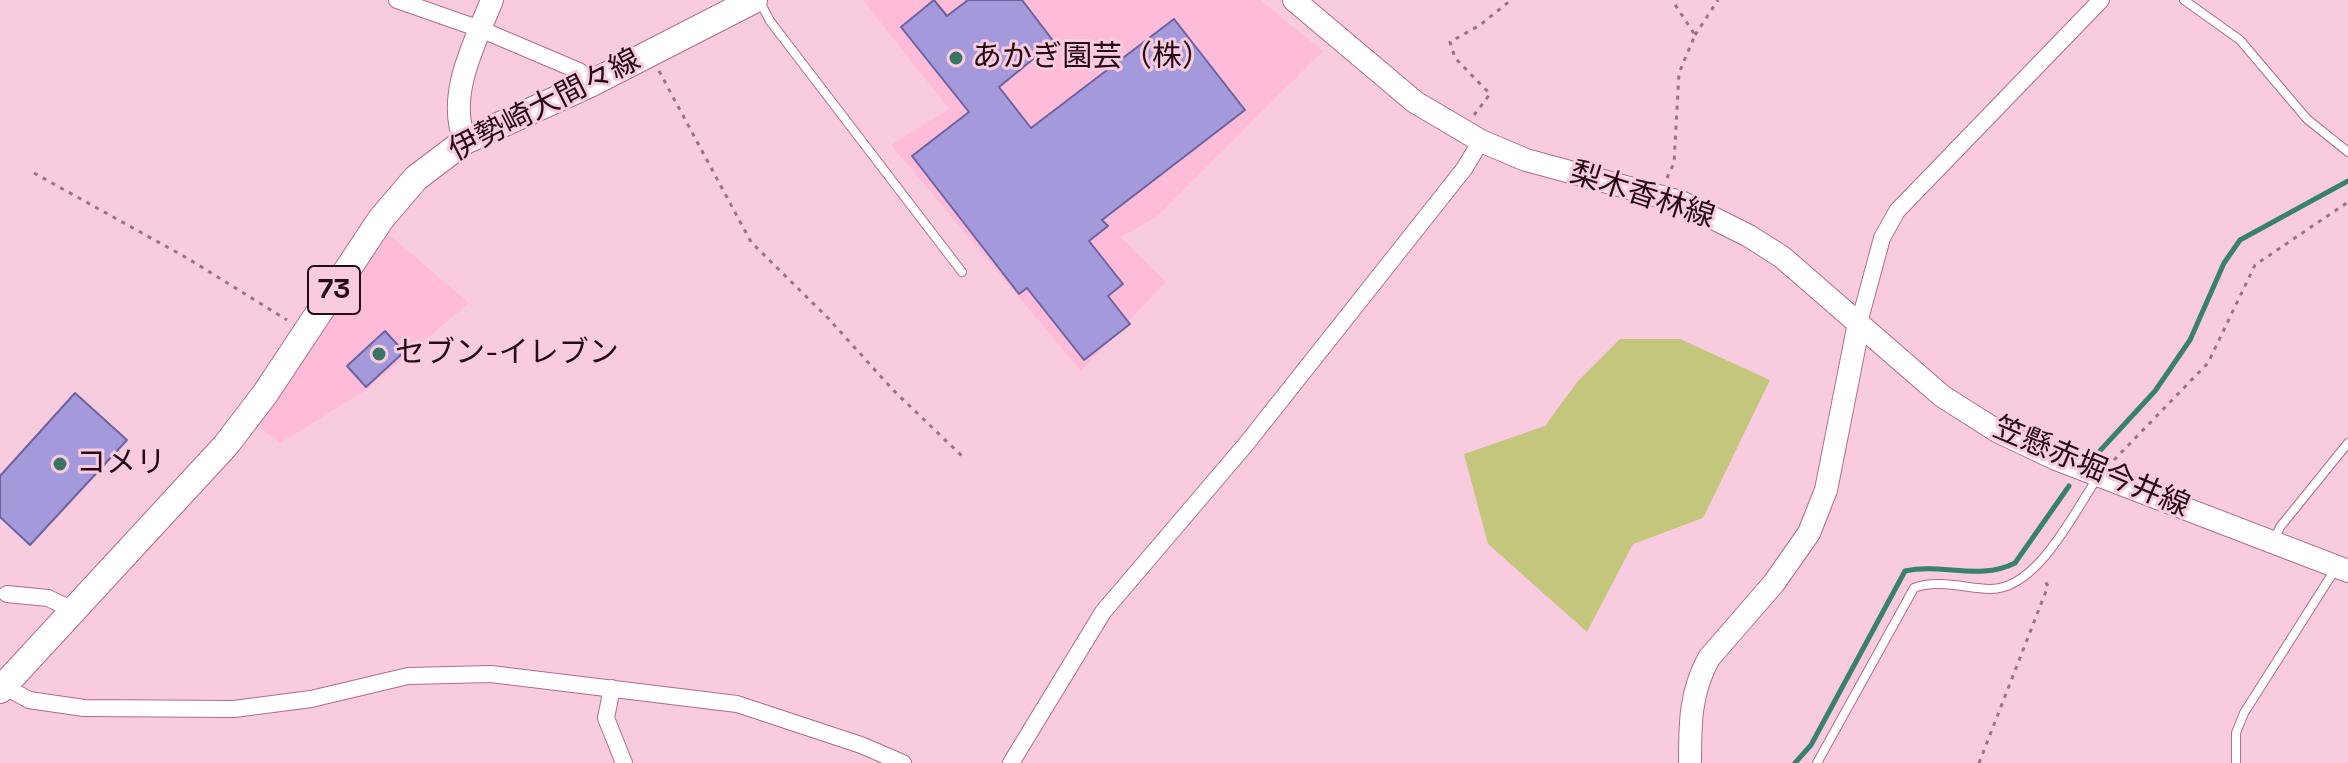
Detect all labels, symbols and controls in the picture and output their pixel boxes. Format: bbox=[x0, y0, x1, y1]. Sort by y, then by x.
place label: あかぎ園芸（株） bbox=[972, 40, 1212, 76]
street label: 伊勢崎大間々線 bbox=[443, 42, 647, 170]
marker: あかぎ園芸（株） bbox=[947, 49, 965, 67]
street label: 梨木香林線 bbox=[1565, 156, 1719, 236]
road number: 73 bbox=[308, 266, 360, 314]
place label: セブン-イレブン bbox=[395, 336, 619, 372]
marker: セブン-イレブン bbox=[370, 345, 388, 363]
street label: 笠懸赤堀今井線 bbox=[1987, 410, 2195, 526]
place label: コメリ bbox=[76, 446, 166, 482]
marker: コメリ bbox=[51, 455, 69, 473]

